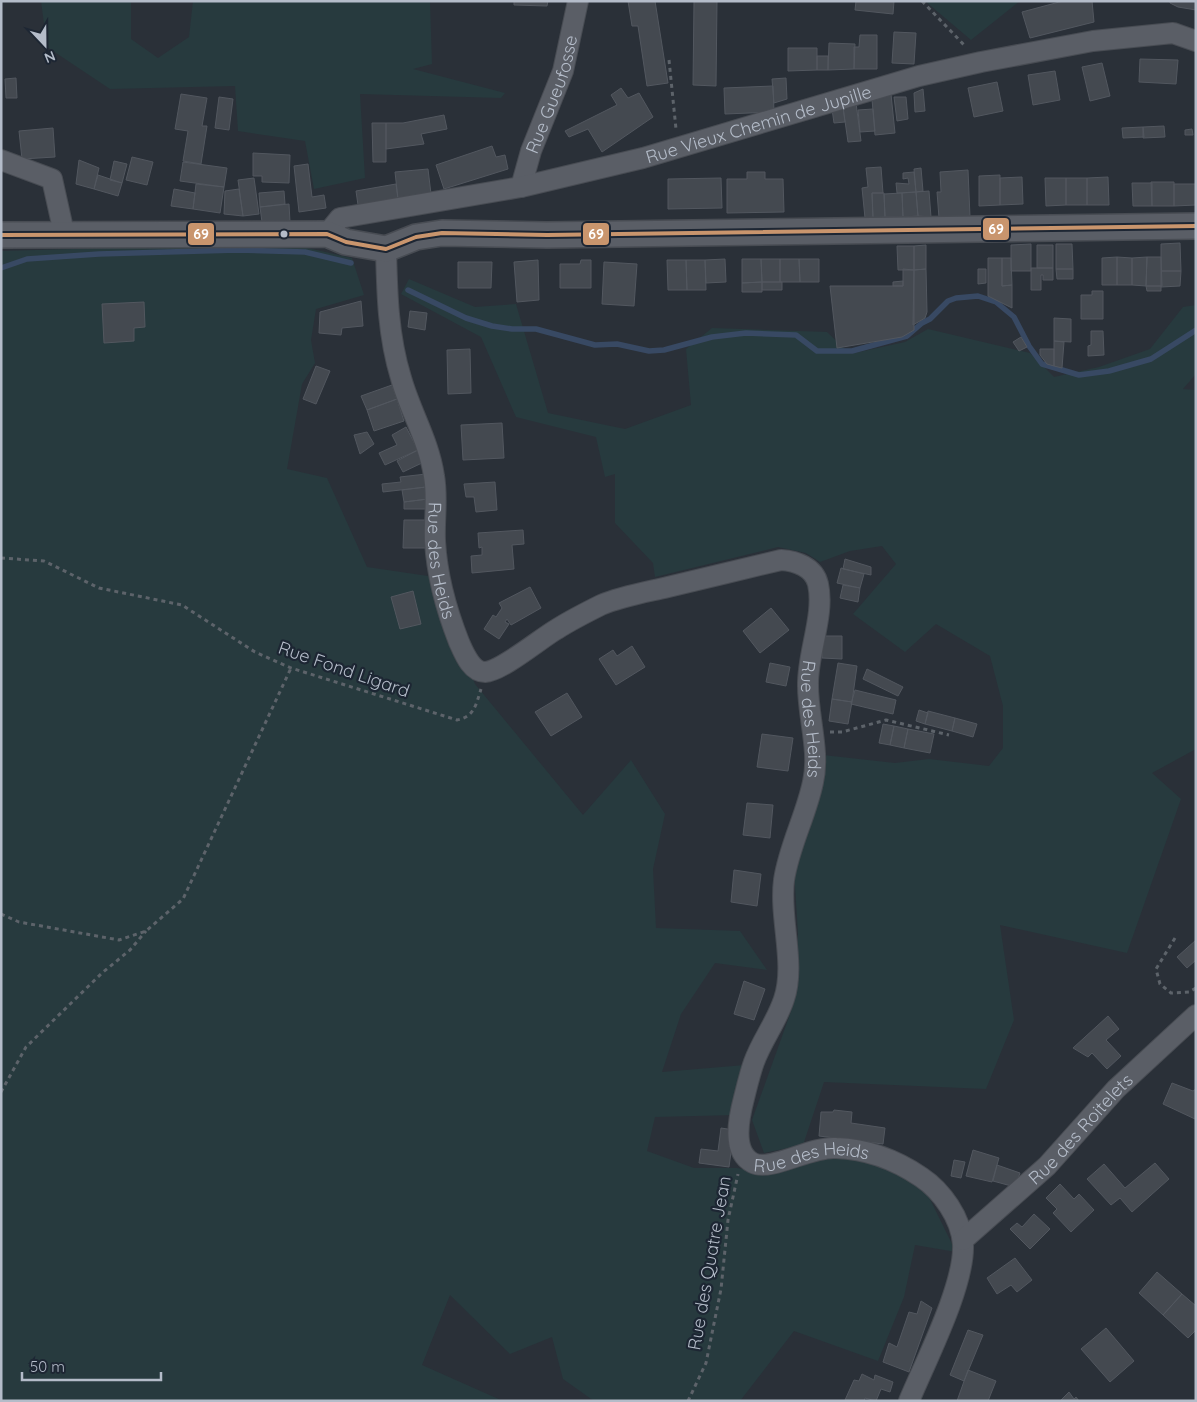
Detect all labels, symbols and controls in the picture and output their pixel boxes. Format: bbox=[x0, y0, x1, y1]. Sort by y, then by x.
north arrow bbox=[20, 20, 70, 70]
street label: Rue Gueufosse bbox=[520, 33, 582, 157]
text: N bbox=[42, 47, 58, 67]
street label: Rue Vieux Chemin de Jupille bbox=[643, 79, 874, 168]
line badge: 69 bbox=[982, 217, 1010, 241]
text: 69 bbox=[988, 220, 1004, 238]
line badge: 69 bbox=[187, 222, 215, 246]
line badge: 69 bbox=[582, 222, 610, 246]
text: 69 bbox=[193, 225, 209, 243]
text: 69 bbox=[588, 225, 604, 243]
unlabelled marker bbox=[279, 229, 289, 239]
street label: Rue des Heids bbox=[423, 502, 461, 622]
street label: Rue Fond Ligard bbox=[275, 636, 413, 702]
street label: Rue des Heids bbox=[796, 659, 827, 779]
street label: Rue des Roitelets bbox=[1023, 1068, 1137, 1189]
street label: Rue des Heids bbox=[753, 1136, 872, 1177]
street label: Rue des Quatre Jean bbox=[682, 1174, 736, 1352]
scale bar bbox=[22, 1350, 161, 1382]
text: 50 m bbox=[30, 1357, 65, 1376]

